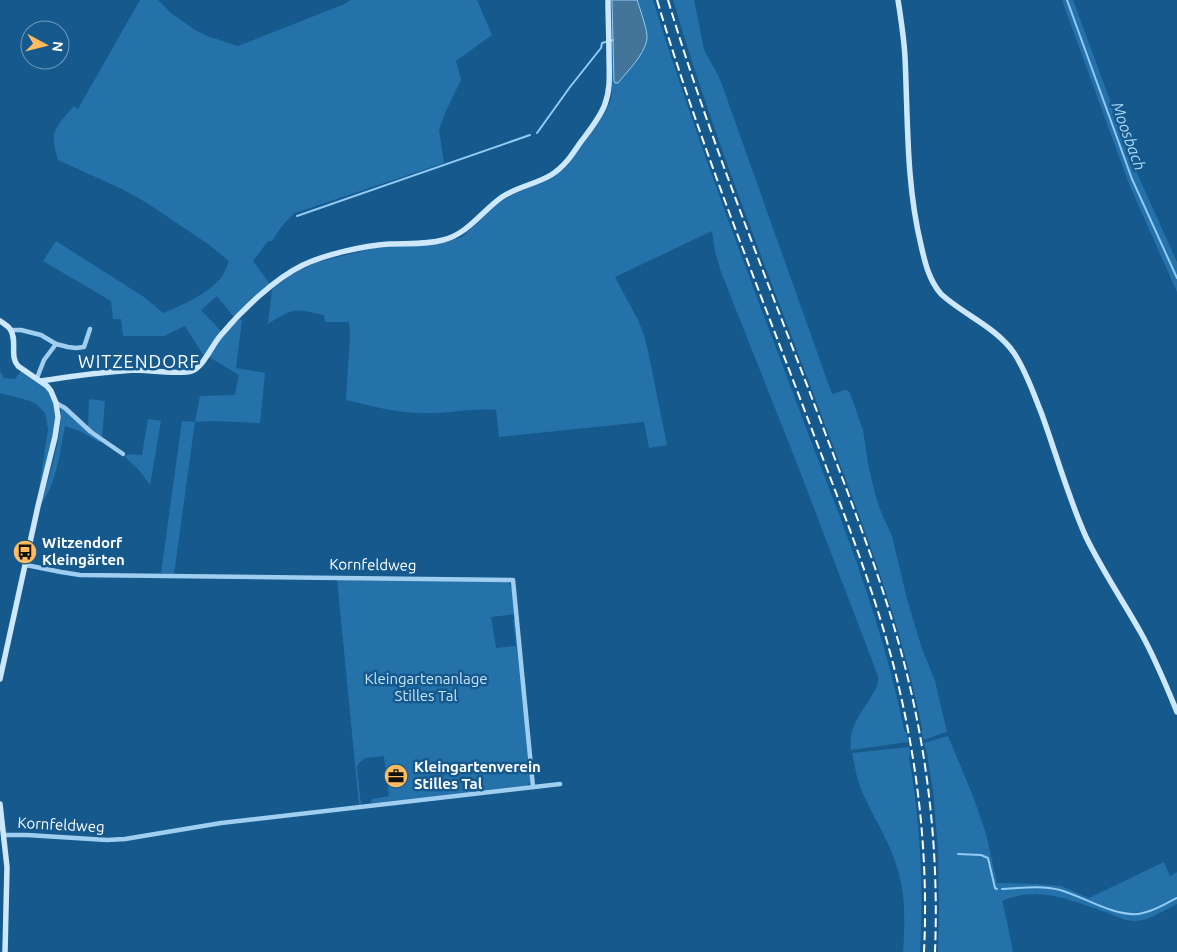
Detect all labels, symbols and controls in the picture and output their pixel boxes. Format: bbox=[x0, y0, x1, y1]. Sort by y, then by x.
north arrow bbox=[20, 20, 70, 70]
text: N bbox=[49, 40, 66, 53]
water label: Moosbach bbox=[1108, 99, 1150, 173]
district label: WITZENDORF bbox=[78, 351, 200, 371]
place label: Witzendorf Kleingärten bbox=[42, 534, 125, 568]
bus stop icon: Witzendorf Kleingärten bbox=[12, 539, 38, 565]
street label: Kornfeldweg bbox=[329, 555, 417, 574]
park label: Kleingartenanlage Stilles Tal bbox=[364, 670, 488, 704]
place label: Kleingartenverein Stilles Tal bbox=[414, 758, 541, 792]
office icon: Kleingartenverein Stilles Tal bbox=[383, 763, 409, 789]
street label: Kornfeldweg bbox=[17, 814, 105, 835]

